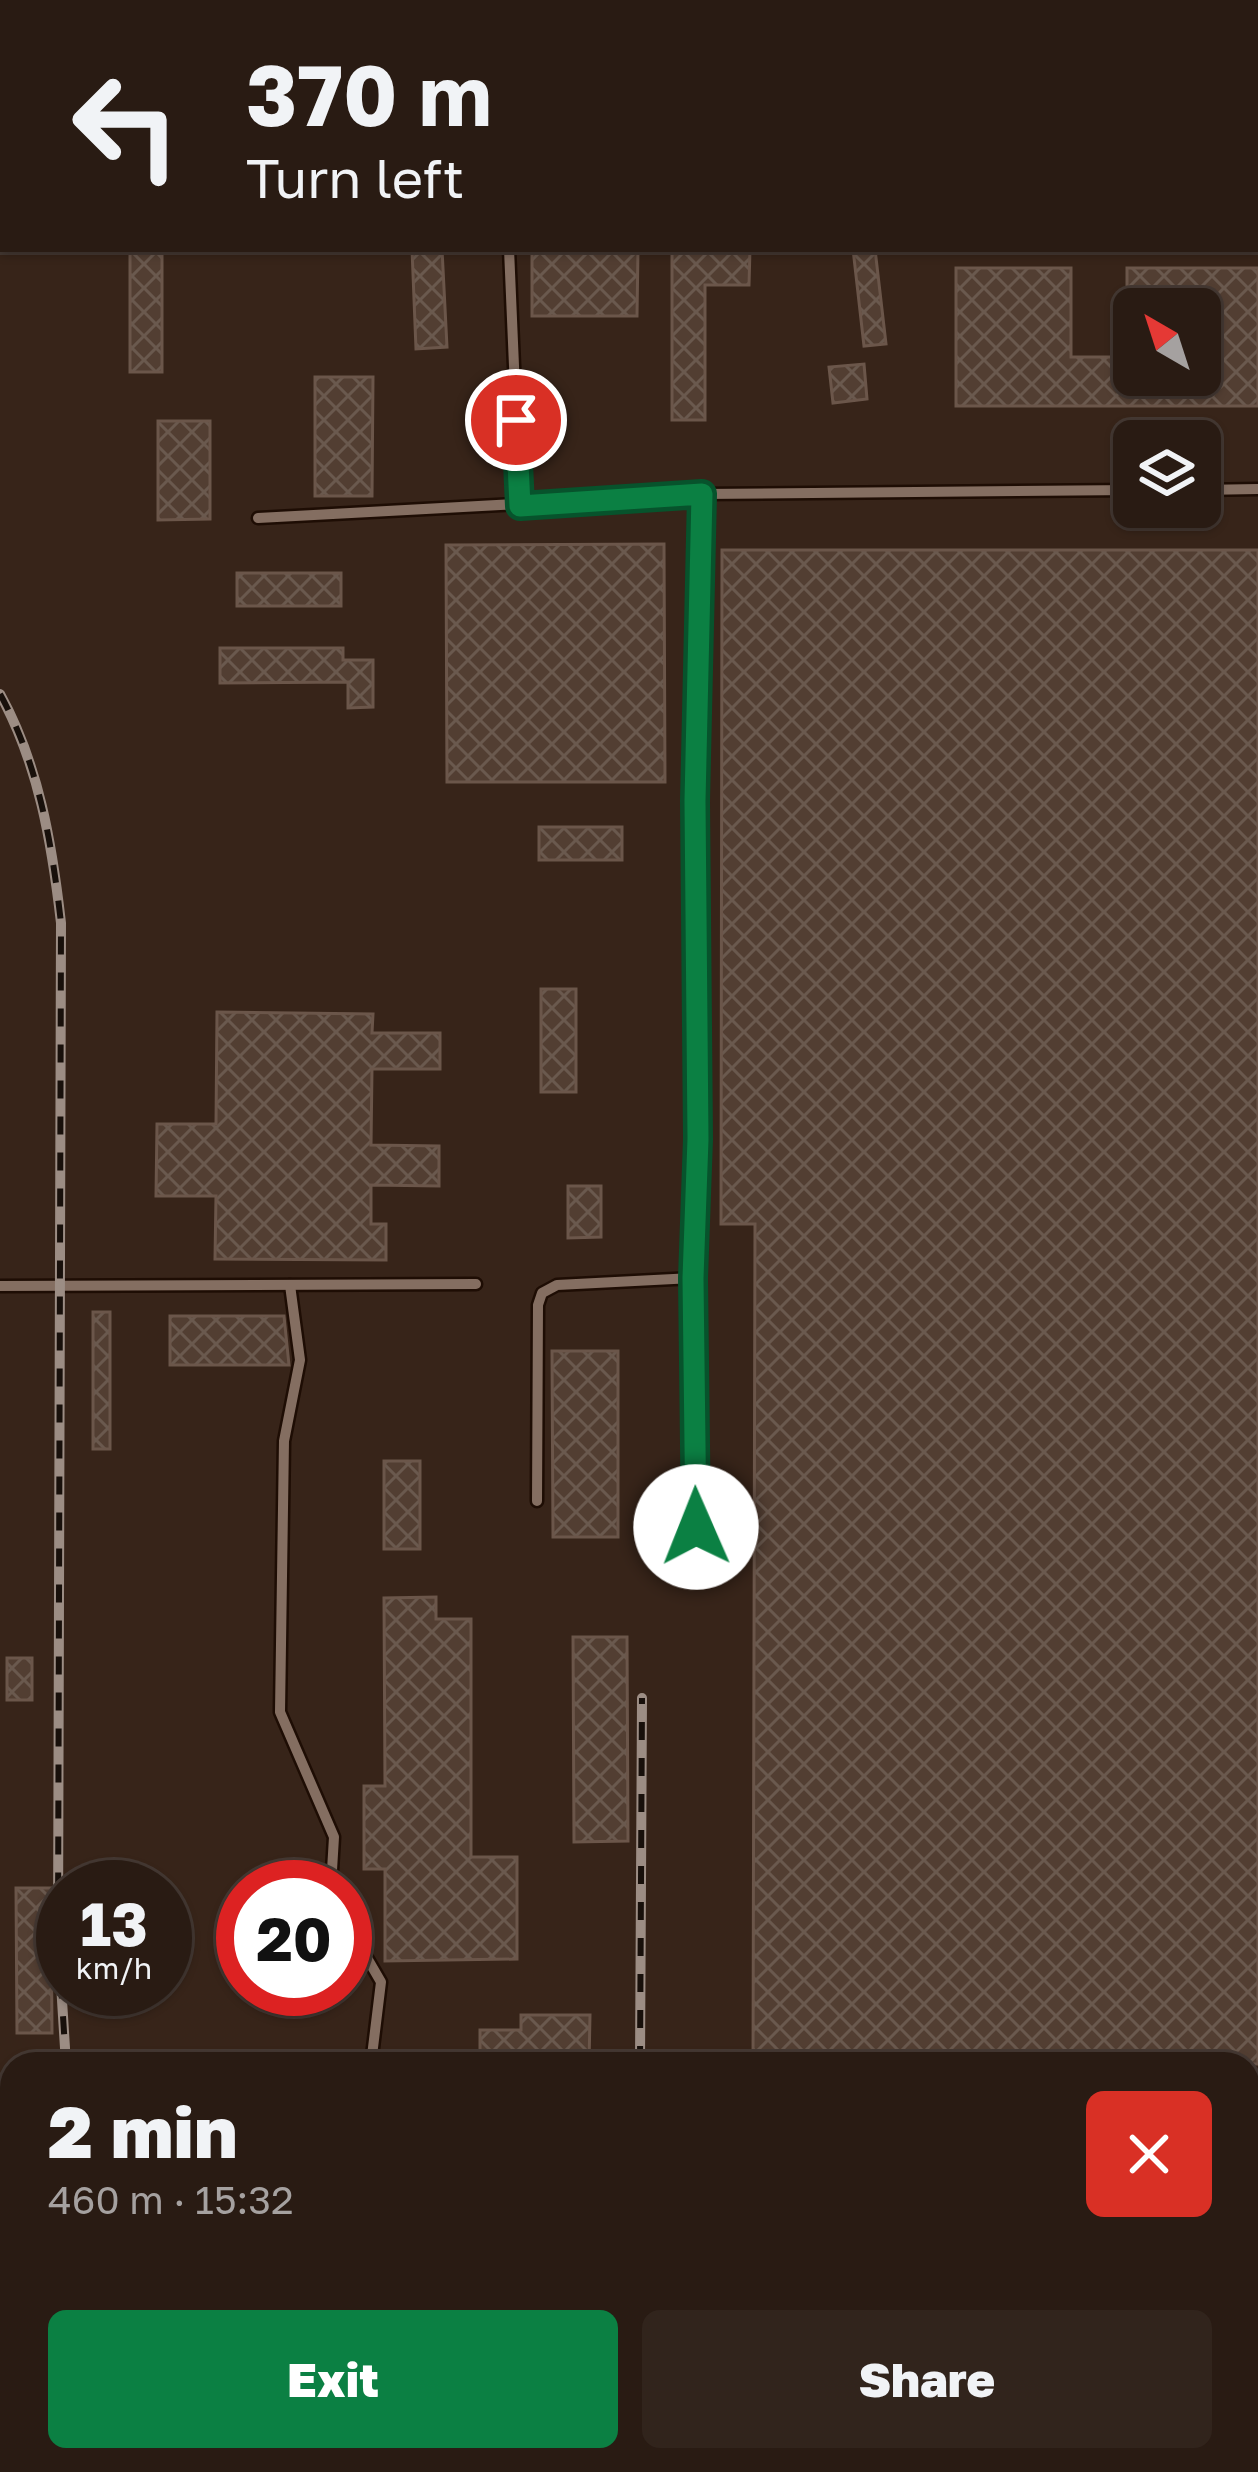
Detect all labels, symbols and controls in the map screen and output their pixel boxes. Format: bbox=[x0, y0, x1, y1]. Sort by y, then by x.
text: 370 m bbox=[246, 44, 492, 144]
icon: left bbox=[48, 48, 204, 204]
text: Turn left bbox=[246, 145, 464, 210]
north arrow bbox=[1113, 288, 1221, 396]
map controls bbox=[1113, 288, 1221, 528]
pin bbox=[465, 369, 567, 471]
icon: arrive bbox=[483, 387, 549, 453]
button: layers bbox=[1113, 420, 1221, 528]
position arrow bbox=[633, 1464, 759, 1590]
speed limit sign: 20 bbox=[216, 1860, 372, 2016]
text: 13 bbox=[80, 1887, 148, 1959]
text: km/h bbox=[76, 1950, 152, 1986]
text: 2 min bbox=[48, 2087, 238, 2174]
button: close bbox=[1086, 2091, 1212, 2217]
text: 460 m · 15:32 bbox=[48, 2176, 294, 2223]
button: Exit bbox=[48, 2310, 618, 2448]
button: Share bbox=[642, 2310, 1212, 2448]

